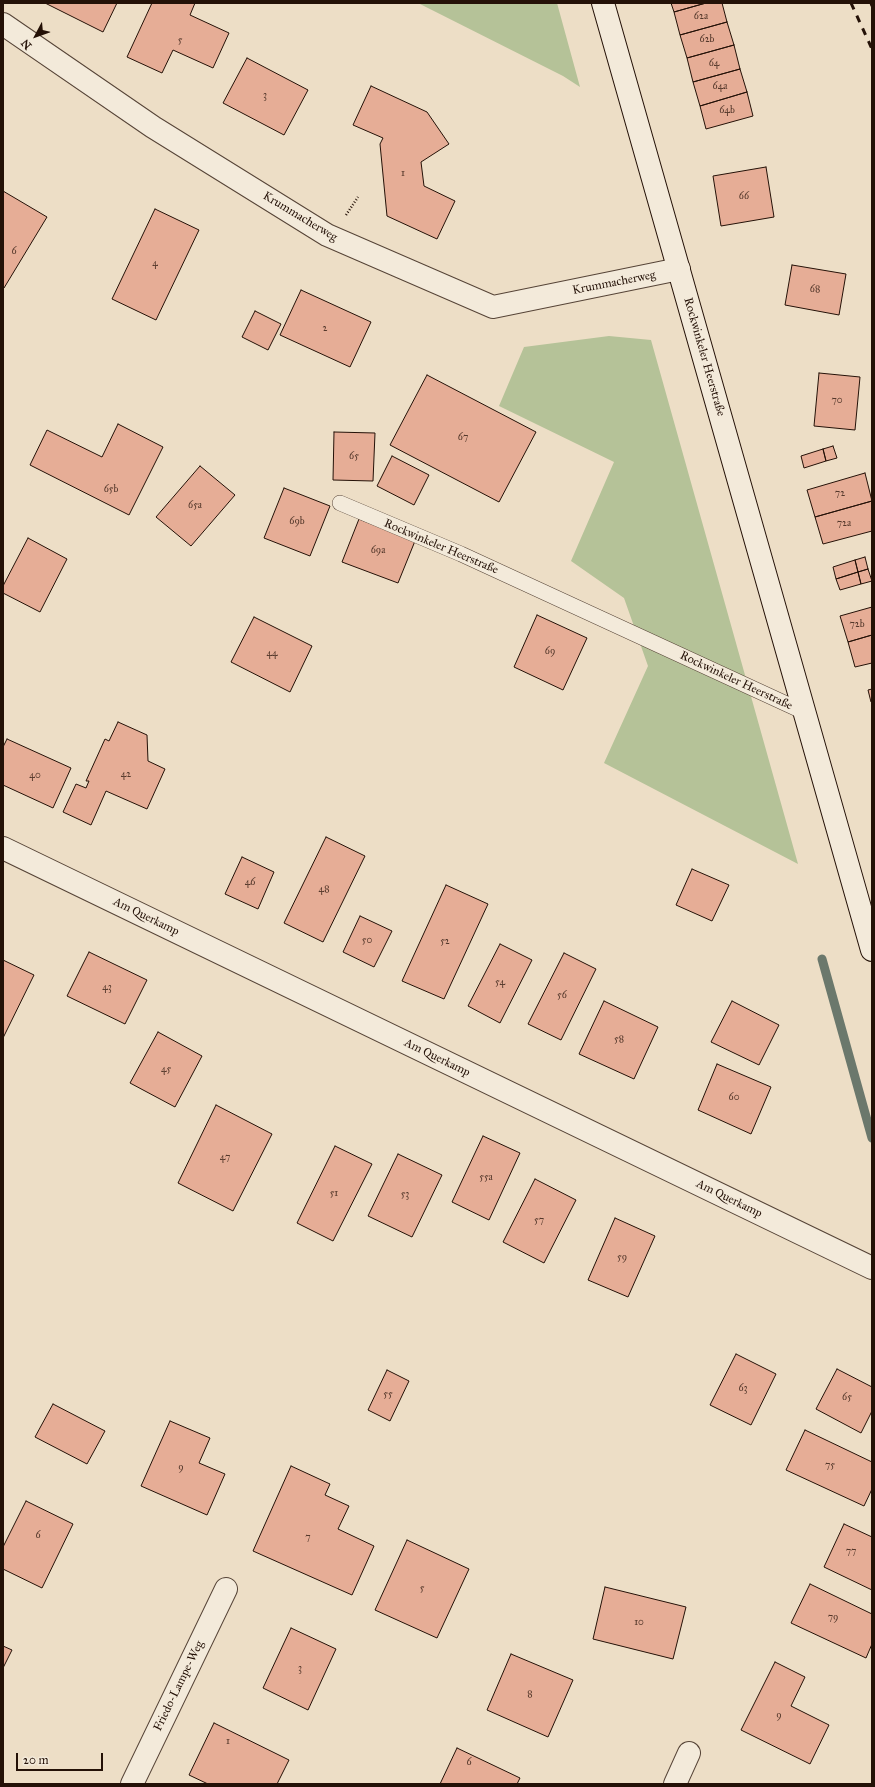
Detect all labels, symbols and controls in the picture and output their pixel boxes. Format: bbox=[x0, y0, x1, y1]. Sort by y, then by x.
house number: 62a bbox=[694, 11, 708, 23]
north arrow bbox=[16, 16, 56, 56]
house number: 62b bbox=[700, 34, 714, 46]
house number: 5 bbox=[178, 35, 182, 47]
text: N bbox=[19, 36, 35, 52]
house number: 64 bbox=[709, 58, 719, 70]
house number: 64a bbox=[713, 81, 727, 93]
house number: 3 bbox=[263, 90, 267, 102]
house number: 64b bbox=[719, 105, 735, 117]
house number: 1 bbox=[401, 168, 405, 180]
street label: Krummacherweg bbox=[260, 189, 340, 245]
house number: 66 bbox=[739, 191, 749, 203]
house number: 6 bbox=[11, 246, 17, 258]
house number: 4 bbox=[152, 258, 158, 270]
street label: Krummacherweg bbox=[571, 268, 657, 298]
house number: 68 bbox=[810, 284, 820, 296]
street label: Rockwinkeler Heerstraße bbox=[680, 296, 728, 418]
house number: 2 bbox=[323, 323, 327, 335]
house number: 70 bbox=[831, 395, 843, 407]
house number: 67 bbox=[458, 432, 468, 444]
house number: 65 bbox=[349, 451, 359, 463]
house number: 65b bbox=[104, 484, 118, 496]
house number: 72 bbox=[835, 488, 845, 500]
house number: 65a bbox=[188, 500, 202, 512]
house number: 69b bbox=[289, 516, 305, 528]
street label: Rockwinkeler Heerstraße bbox=[382, 516, 500, 578]
house number: 72a bbox=[837, 518, 851, 530]
house number: 69a bbox=[371, 545, 385, 557]
house number: 72b bbox=[849, 619, 865, 631]
house number: 69 bbox=[545, 646, 555, 658]
house number: 44 bbox=[266, 648, 278, 660]
street label: Rockwinkeler Heerstraße bbox=[677, 649, 795, 713]
house number: 42 bbox=[121, 769, 131, 781]
house number: 40 bbox=[29, 770, 41, 782]
house number: 46 bbox=[245, 877, 255, 889]
house number: 48 bbox=[319, 884, 329, 896]
street label: Am Querkamp bbox=[111, 895, 181, 939]
house number: 50 bbox=[362, 935, 372, 947]
house number: 52 bbox=[440, 936, 450, 948]
house number: 54 bbox=[495, 977, 505, 989]
house number: 43 bbox=[102, 982, 112, 994]
house number: 56 bbox=[557, 990, 567, 1002]
house number: 58 bbox=[614, 1034, 624, 1046]
street label: Am Querkamp bbox=[402, 1036, 472, 1080]
house number: 45 bbox=[161, 1064, 171, 1076]
house number: 60 bbox=[729, 1092, 739, 1104]
house number: 47 bbox=[220, 1152, 230, 1164]
house number: 55a bbox=[479, 1172, 493, 1184]
street label: Am Querkamp bbox=[694, 1177, 764, 1221]
house number: 51 bbox=[330, 1188, 338, 1200]
house number: 53 bbox=[401, 1189, 409, 1201]
house number: 57 bbox=[534, 1215, 544, 1227]
house number: 59 bbox=[617, 1252, 627, 1264]
house number: 63 bbox=[738, 1383, 748, 1395]
house number: 55 bbox=[383, 1389, 393, 1401]
house number: 65 bbox=[842, 1392, 852, 1404]
house number: 75 bbox=[825, 1460, 835, 1472]
house number: 9 bbox=[178, 1462, 184, 1474]
house number: 6 bbox=[35, 1530, 41, 1542]
house number: 7 bbox=[305, 1532, 311, 1544]
house number: 77 bbox=[846, 1546, 856, 1558]
house number: 5 bbox=[420, 1583, 424, 1595]
house number: 79 bbox=[828, 1612, 838, 1624]
house number: 10 bbox=[634, 1617, 644, 1629]
street label: Friedo-Lampe-Weg bbox=[151, 1638, 207, 1734]
house number: 3 bbox=[298, 1663, 302, 1675]
house number: 8 bbox=[527, 1689, 533, 1701]
house number: 9 bbox=[776, 1710, 782, 1722]
house number: 1 bbox=[226, 1736, 230, 1748]
scale bar bbox=[18, 1745, 105, 1771]
text: 20 m bbox=[23, 1753, 49, 1767]
house number: 6 bbox=[466, 1757, 472, 1769]

